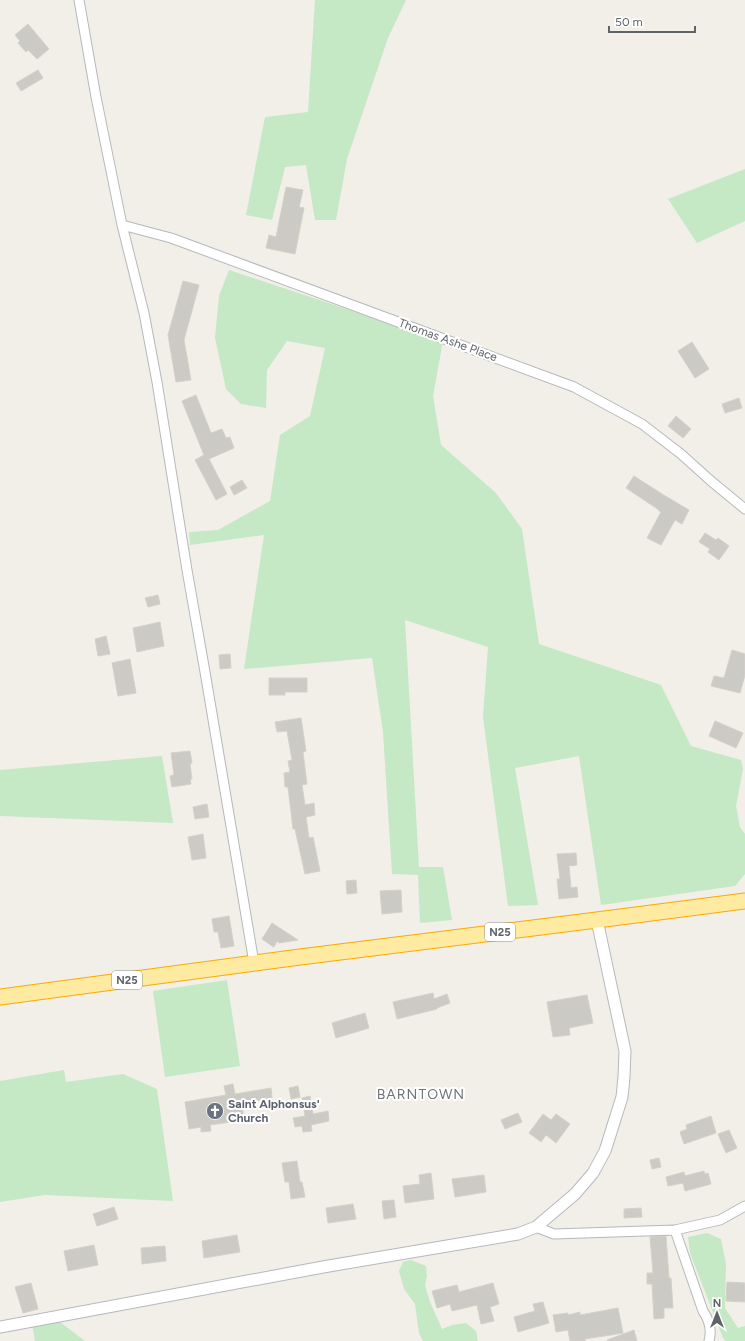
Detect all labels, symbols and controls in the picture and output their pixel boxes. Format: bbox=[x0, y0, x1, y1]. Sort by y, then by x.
scale bar bbox=[609, 8, 695, 34]
text: 50 m bbox=[615, 15, 643, 29]
street label: Thomas Ashe Place bbox=[397, 316, 500, 364]
road number: N25 bbox=[485, 923, 515, 941]
road number: N25 bbox=[112, 971, 142, 989]
district label: BARNTOWN bbox=[377, 1086, 465, 1103]
place label: Saint Alphonsus' Church bbox=[228, 1097, 320, 1125]
church icon: Saint Alphonsus' Church bbox=[205, 1101, 225, 1121]
north arrow bbox=[697, 1293, 737, 1333]
text: N bbox=[713, 1297, 721, 1310]

